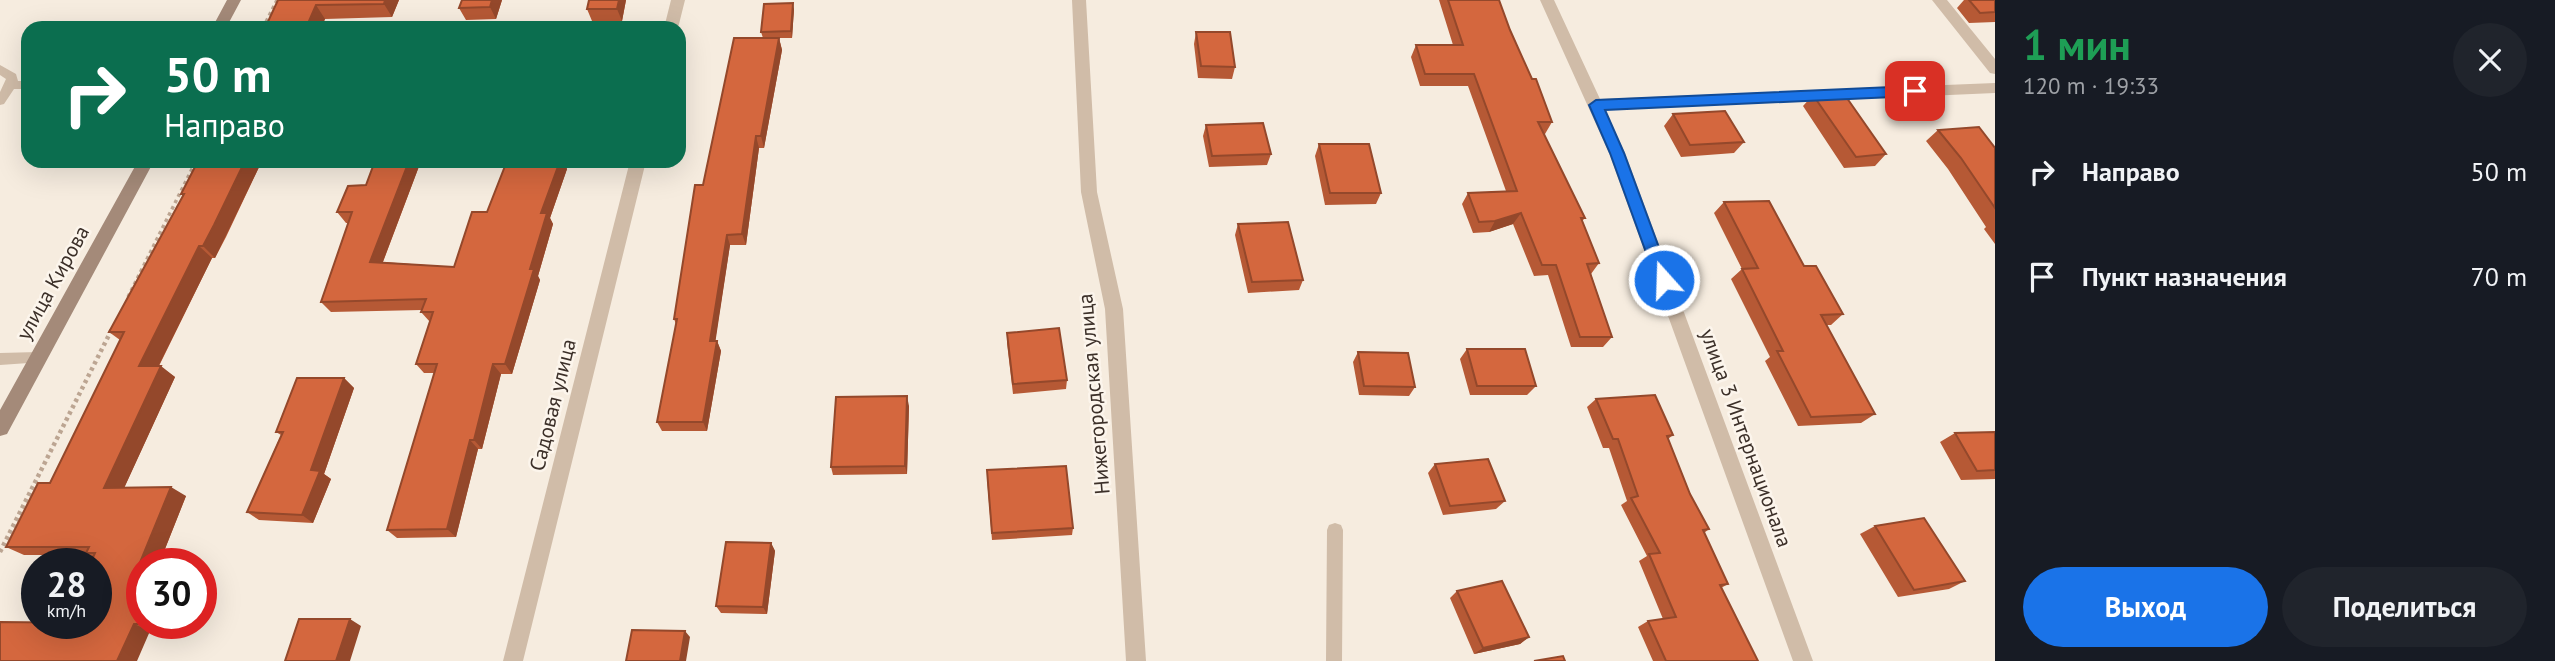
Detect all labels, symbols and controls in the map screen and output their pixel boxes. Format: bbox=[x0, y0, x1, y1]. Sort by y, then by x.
text: 1 мин bbox=[2023, 17, 2131, 72]
button: close bbox=[2453, 23, 2527, 97]
text: 50 m bbox=[164, 42, 271, 106]
icon: right bbox=[49, 49, 140, 140]
pin bbox=[1885, 61, 1945, 121]
text: 120 m · 19:33 bbox=[2023, 71, 2159, 100]
icon: arrive bbox=[1896, 72, 1934, 110]
text: Направо bbox=[164, 104, 285, 146]
icon: right bbox=[2023, 153, 2061, 191]
text: Направо bbox=[2082, 155, 2180, 188]
text: 50 m bbox=[2471, 155, 2527, 188]
street label: улица Кирова bbox=[10, 221, 95, 345]
position arrow bbox=[1627, 243, 1701, 317]
icon: arrive bbox=[2023, 258, 2061, 296]
text: Пункт назначения bbox=[2082, 260, 2287, 293]
text: 70 m bbox=[2471, 260, 2527, 293]
street label: Нижегородская улица bbox=[1071, 293, 1116, 496]
street label: улица 3 Интернационала bbox=[1694, 325, 1799, 551]
street label: Садовая улица bbox=[523, 336, 582, 474]
speed limit sign: 30 bbox=[126, 548, 217, 639]
text: 28 bbox=[47, 561, 86, 607]
button: Выход bbox=[2023, 567, 2268, 647]
button: Поделиться bbox=[2282, 567, 2527, 647]
text: km/h bbox=[47, 599, 86, 622]

